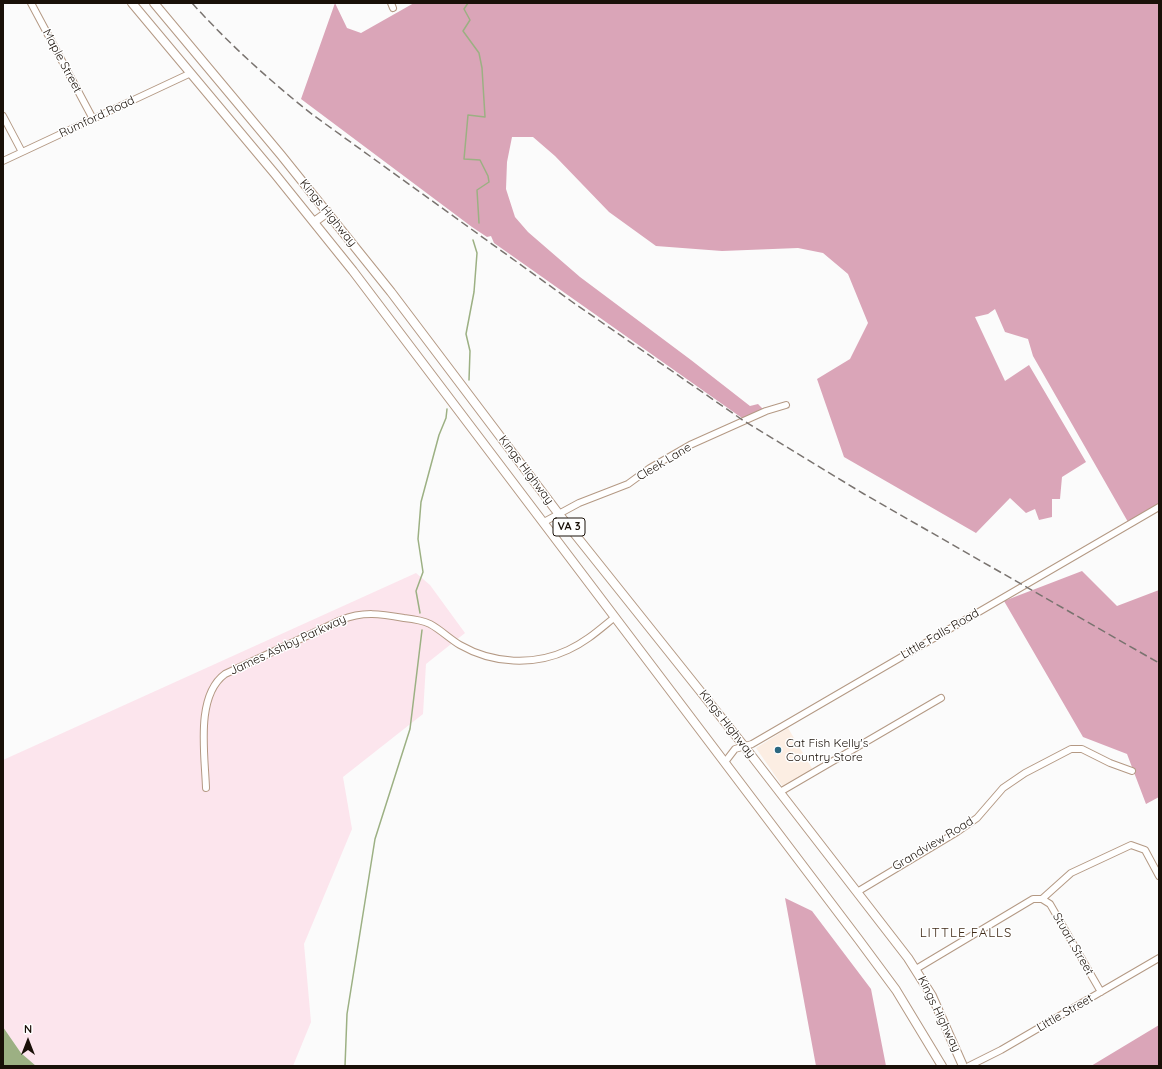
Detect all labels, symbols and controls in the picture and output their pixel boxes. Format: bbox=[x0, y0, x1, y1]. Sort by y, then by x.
street label: Maple Street bbox=[39, 27, 85, 95]
street label: Rumford Road bbox=[57, 93, 137, 141]
street label: Kings Highway bbox=[296, 176, 360, 250]
street label: Kings Highway bbox=[495, 433, 557, 507]
street label: Cleek Lane bbox=[634, 440, 694, 484]
road number: VA 3 bbox=[553, 518, 585, 536]
street label: Little Falls Road bbox=[898, 606, 982, 662]
street label: James Ashby Parkway bbox=[227, 612, 349, 678]
street label: Kings Highway bbox=[696, 687, 758, 761]
place label: Cat Fish Kelly's Country Store bbox=[786, 736, 868, 764]
marker: Cat Fish Kelly's Country Store bbox=[773, 745, 783, 755]
street label: Grandview Road bbox=[890, 814, 976, 874]
street label: Stuart Street bbox=[1049, 910, 1097, 978]
district label: LITTLE FALLS bbox=[920, 925, 1012, 941]
street label: Kings Highway bbox=[914, 974, 964, 1054]
street label: Little Street bbox=[1034, 991, 1096, 1035]
north arrow bbox=[8, 1021, 48, 1061]
text: N bbox=[24, 1022, 32, 1036]

